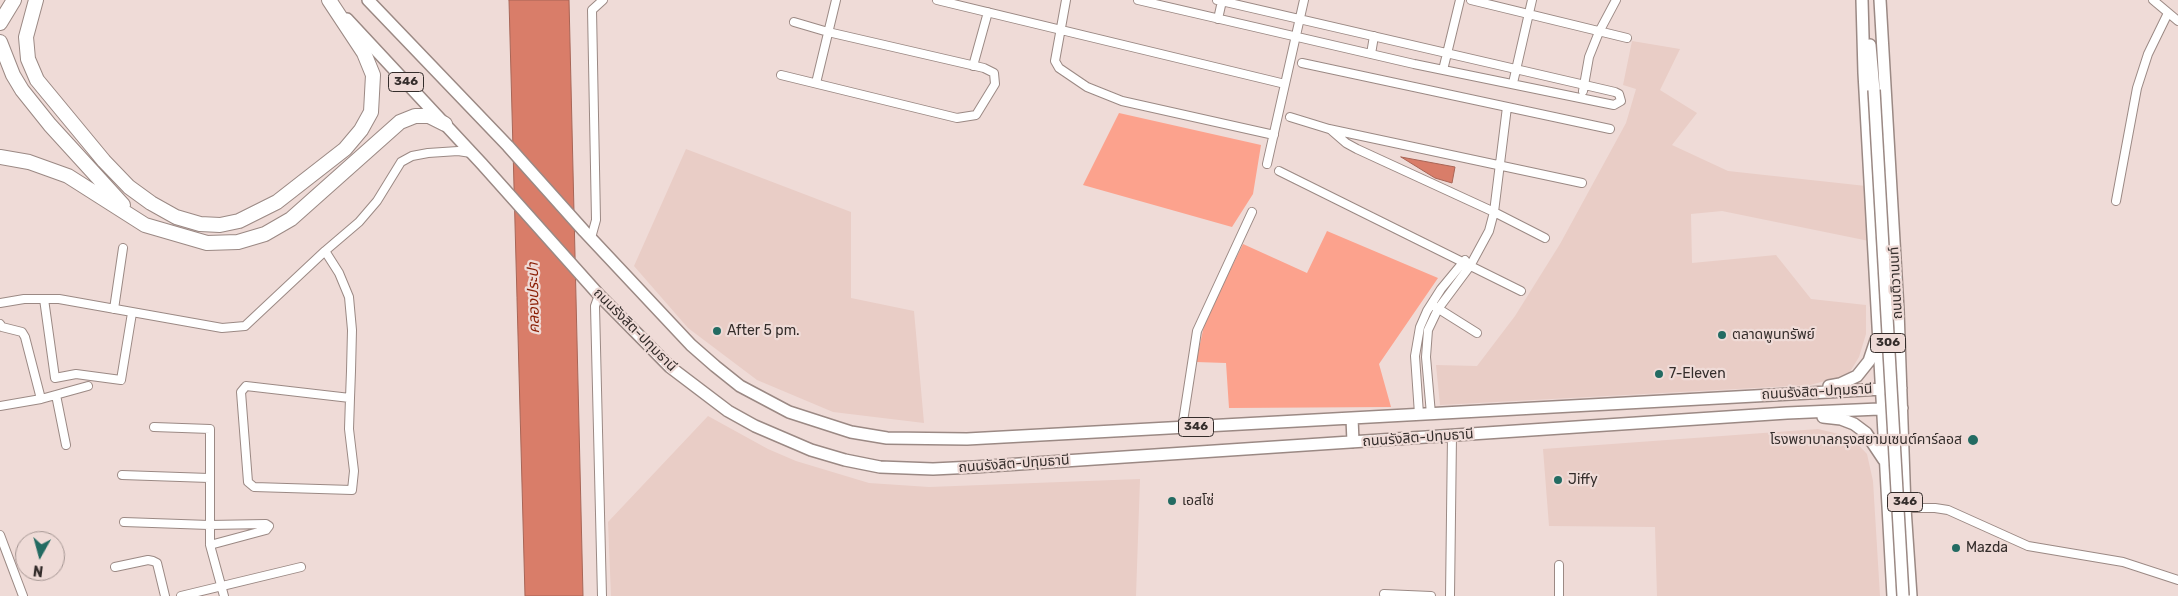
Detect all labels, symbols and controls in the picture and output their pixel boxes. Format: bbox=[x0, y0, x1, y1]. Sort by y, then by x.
road number: 346 bbox=[388, 72, 424, 91]
street label: ถนนติวานนท์ bbox=[1886, 246, 1906, 320]
water label: คลองประปา bbox=[524, 262, 544, 334]
street label: ถนนรังสิต-ปทุมธานี bbox=[590, 285, 680, 375]
place label: After 5 pm. bbox=[727, 323, 800, 339]
marker: After 5 pm. bbox=[711, 325, 723, 337]
place label: ตลาดพูนทรัพย์ bbox=[1732, 327, 1815, 343]
marker: ตลาดพูนทรัพย์ bbox=[1716, 329, 1728, 341]
road number: 306 bbox=[1870, 333, 1906, 352]
place label: 7-Eleven bbox=[1669, 366, 1726, 382]
marker: 7-Eleven bbox=[1653, 368, 1665, 380]
street label: ถนนรังสิต-ปทุมธานี bbox=[1761, 381, 1873, 403]
road number: 346 bbox=[1178, 418, 1214, 437]
street label: ถนนรังสิต-ปทุมธานี bbox=[1362, 426, 1474, 450]
place label: โรงพยาบาลกรุงสยามเซนต์คาร์ลอส bbox=[1770, 432, 1962, 448]
marker: โรงพยาบาลกรุงสยามเซนต์คาร์ลอส bbox=[1966, 433, 1980, 447]
street label: ถนนรังสิต-ปทุมธานี bbox=[958, 452, 1070, 476]
place label: Jiffy bbox=[1568, 472, 1598, 488]
marker: Jiffy bbox=[1552, 474, 1564, 486]
road number: 346 bbox=[1888, 492, 1922, 512]
place label: เอสโซ่ bbox=[1182, 493, 1214, 509]
marker: เอสโซ่ bbox=[1166, 495, 1178, 507]
north arrow bbox=[15, 531, 65, 581]
place label: Mazda bbox=[1966, 540, 2008, 556]
marker: Mazda bbox=[1950, 542, 1962, 554]
text: N bbox=[32, 561, 44, 579]

